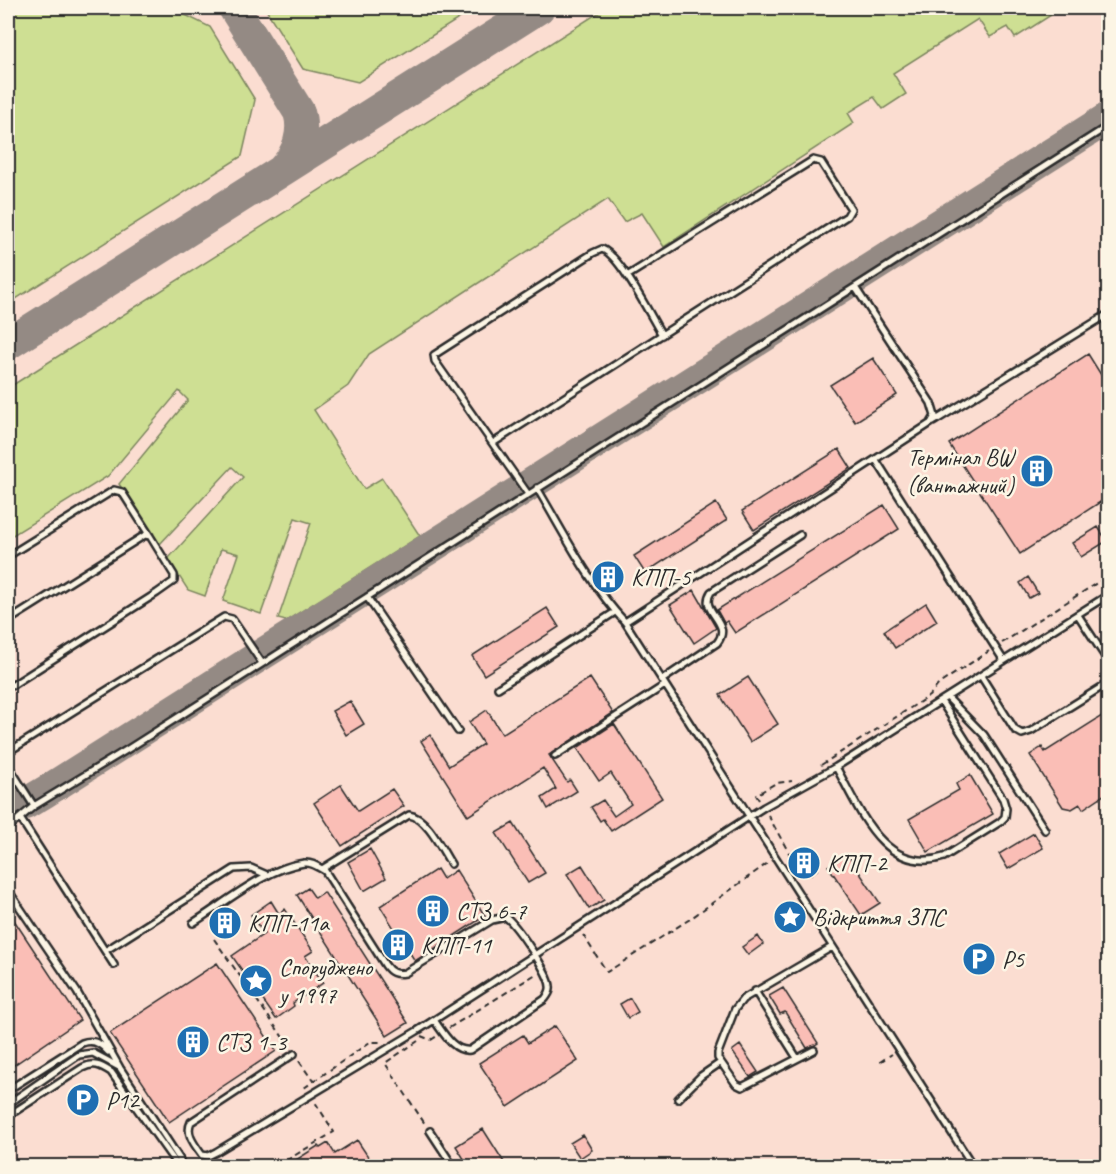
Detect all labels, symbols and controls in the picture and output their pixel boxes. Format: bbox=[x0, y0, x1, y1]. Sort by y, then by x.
place label: Термінал BW (вантажний) bbox=[907, 442, 1017, 500]
building icon: Термінал BW (вантажний) bbox=[1019, 453, 1055, 489]
building icon: КПП-5 bbox=[590, 559, 626, 595]
place label: КПП-5 bbox=[631, 562, 692, 592]
building icon: КПП-2 bbox=[786, 845, 822, 881]
place label: КПП-2 bbox=[827, 848, 889, 878]
building icon: СТЗ 6-7 bbox=[415, 893, 451, 929]
place label: СТЗ 6-7 bbox=[456, 896, 527, 926]
place icon: Відкриття ЗПС bbox=[772, 899, 808, 935]
place label: Відкриття ЗПС bbox=[813, 902, 947, 932]
building icon: КПП-11а bbox=[207, 905, 243, 941]
place label: КПП-11а bbox=[248, 908, 330, 938]
building icon: КПП-11 bbox=[380, 927, 416, 963]
place label: КПП-11 bbox=[421, 930, 493, 960]
parking icon: P5 bbox=[961, 941, 997, 977]
place label: P5 bbox=[1002, 944, 1025, 974]
place label: Споруджено у 1997 bbox=[277, 952, 374, 1010]
place icon: Споруджено у 1997 bbox=[238, 963, 274, 999]
building icon: СТЗ 1-3 bbox=[175, 1024, 211, 1060]
place label: СТЗ 1-3 bbox=[216, 1027, 288, 1057]
parking icon: P12 bbox=[65, 1082, 101, 1118]
place label: P12 bbox=[106, 1085, 141, 1115]

